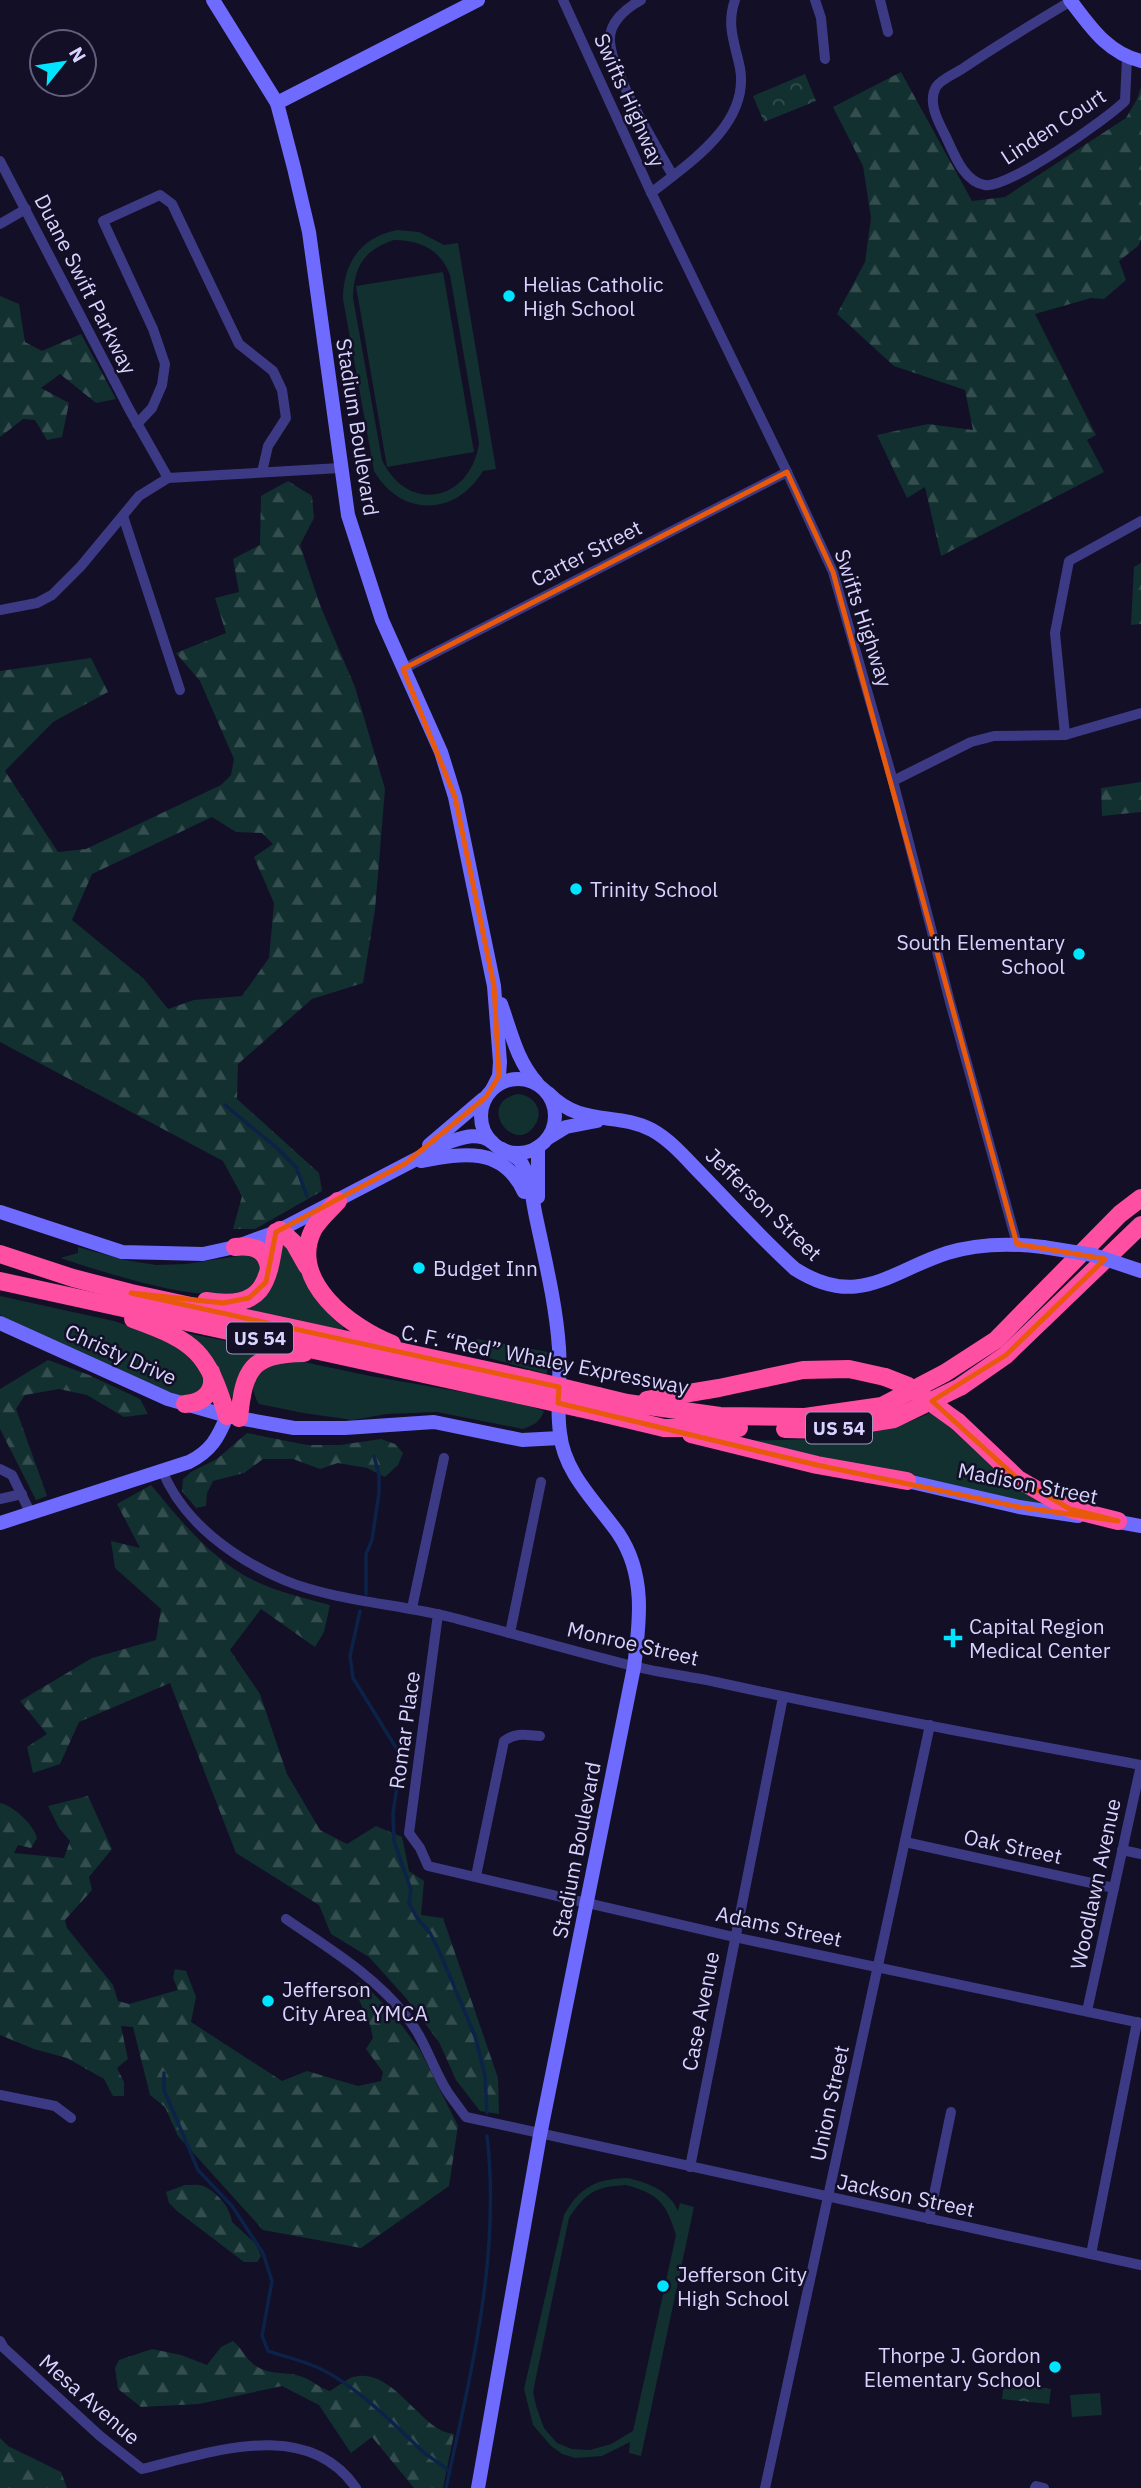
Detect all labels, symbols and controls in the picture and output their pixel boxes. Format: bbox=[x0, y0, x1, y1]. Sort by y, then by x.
north arrow bbox=[28, 28, 98, 98]
street label: Swifts Highway bbox=[588, 29, 672, 172]
text: N bbox=[64, 43, 92, 66]
street label: Linden Court bbox=[995, 82, 1111, 170]
street label: Duane Swift Parkway bbox=[28, 189, 144, 379]
place label: Helias Catholic High School bbox=[523, 270, 664, 322]
marker: Helias Catholic High School bbox=[501, 288, 517, 304]
street label: Stadium Boulevard bbox=[330, 336, 386, 518]
street label: Carter Street bbox=[526, 513, 646, 593]
street label: Swifts Highway bbox=[829, 545, 900, 691]
place label: Trinity School bbox=[590, 875, 718, 903]
marker: Trinity School bbox=[568, 881, 584, 897]
place label: South Elementary School bbox=[897, 928, 1066, 980]
marker: South Elementary School bbox=[1071, 946, 1087, 962]
street label: Jefferson Street bbox=[700, 1141, 828, 1267]
place label: Budget Inn bbox=[433, 1254, 538, 1282]
marker: Budget Inn bbox=[411, 1260, 427, 1276]
street label: Christy Drive bbox=[61, 1317, 181, 1391]
street label: C. F. “Red” Whaley Expressway bbox=[399, 1317, 692, 1401]
road number: US 54 bbox=[227, 1322, 293, 1354]
road number: US 54 bbox=[806, 1412, 872, 1444]
street label: Madison Street bbox=[956, 1456, 1100, 1510]
place label: Capital Region Medical Center bbox=[969, 1612, 1111, 1664]
street label: Monroe Street bbox=[564, 1614, 702, 1672]
marker: Capital Region Medical Center bbox=[943, 1628, 963, 1648]
street label: Romar Place bbox=[382, 1669, 426, 1791]
street label: Stadium Boulevard bbox=[545, 1759, 607, 1941]
street label: Woodlawn Avenue bbox=[1063, 1796, 1127, 1972]
street label: Oak Street bbox=[961, 1822, 1065, 1870]
street label: Adams Street bbox=[713, 1899, 845, 1953]
street label: Case Avenue bbox=[675, 1949, 725, 2073]
place label: Jefferson City Area YMCA bbox=[282, 1975, 428, 2027]
marker: Jefferson City Area YMCA bbox=[260, 1993, 276, 2009]
street label: Union Street bbox=[803, 2043, 855, 2163]
street label: Jackson Street bbox=[835, 2167, 977, 2223]
place label: Jefferson City High School bbox=[677, 2260, 808, 2312]
marker: Jefferson City High School bbox=[655, 2278, 671, 2294]
place label: Thorpe J. Gordon Elementary School bbox=[864, 2341, 1041, 2393]
street label: Mesa Avenue bbox=[34, 2347, 146, 2451]
marker: Thorpe J. Gordon Elementary School bbox=[1047, 2359, 1063, 2375]

